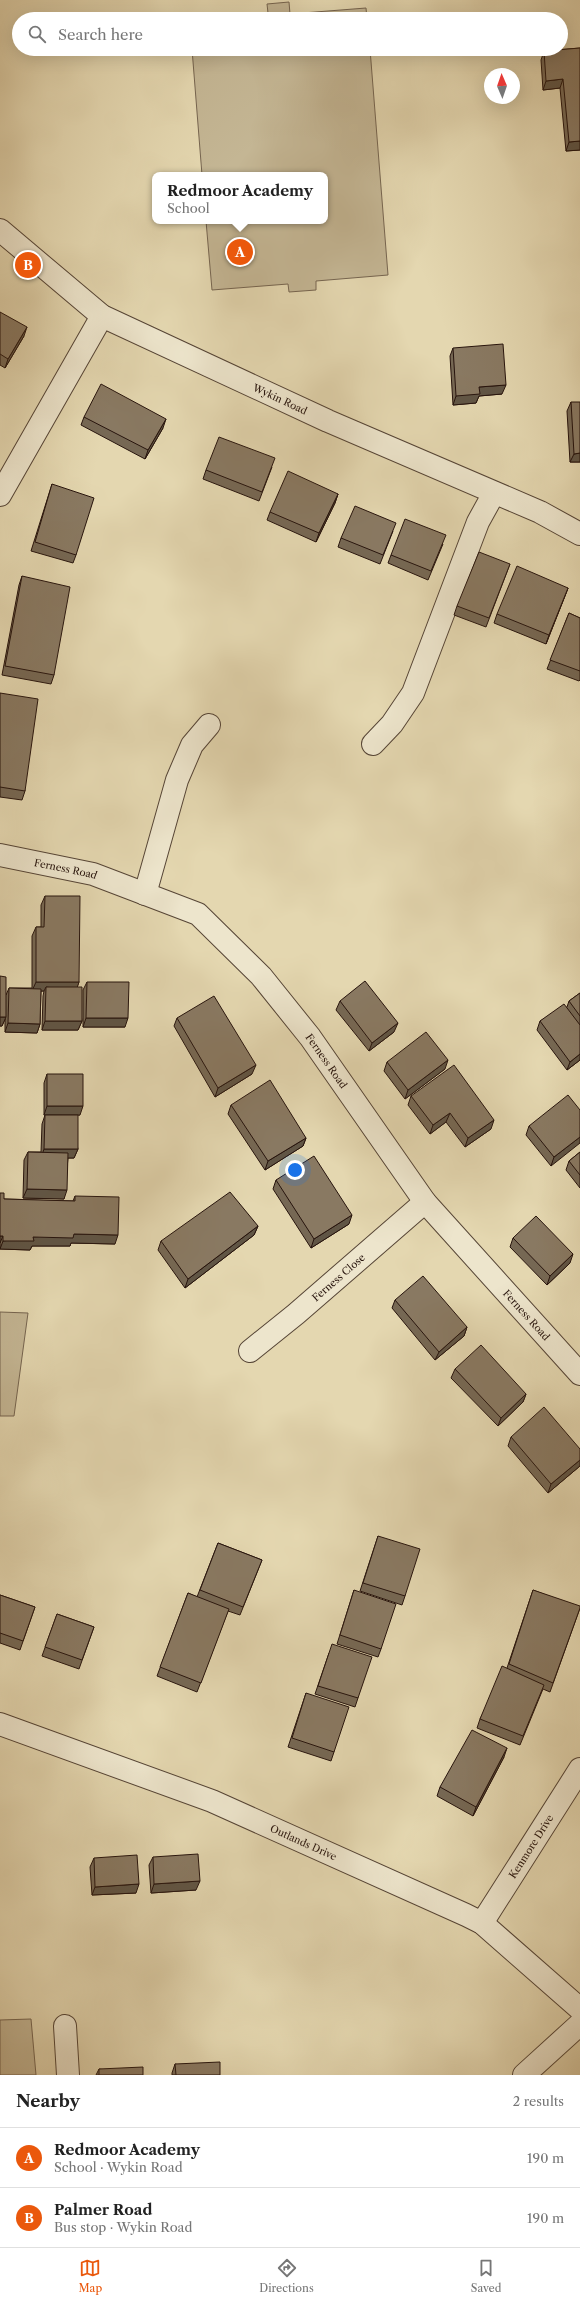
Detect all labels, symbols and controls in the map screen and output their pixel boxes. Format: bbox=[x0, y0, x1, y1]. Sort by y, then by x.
search box bbox=[12, 12, 568, 56]
icon: search bbox=[26, 23, 48, 45]
text: Search here bbox=[58, 25, 143, 44]
north arrow bbox=[484, 68, 520, 104]
popup bbox=[152, 172, 328, 224]
text: Redmoor Academy bbox=[167, 181, 313, 200]
text: School bbox=[167, 200, 210, 216]
pin: A bbox=[227, 237, 253, 267]
pin: B bbox=[15, 250, 41, 280]
street label: Wykin Road bbox=[250, 380, 310, 417]
street label: Ferness Road bbox=[33, 856, 99, 882]
street label: Ferness Road bbox=[303, 1031, 350, 1091]
your location bbox=[285, 1160, 305, 1180]
street label: Ferness Close bbox=[309, 1251, 368, 1304]
street label: Ferness Road bbox=[500, 1287, 553, 1343]
street label: Kenmore Drive bbox=[506, 1812, 556, 1881]
street label: Outlands Drive bbox=[268, 1822, 339, 1863]
text: Nearby bbox=[16, 2091, 80, 2111]
text: 2 results bbox=[513, 2093, 564, 2109]
text: Redmoor Academy bbox=[54, 2140, 200, 2159]
text: A bbox=[24, 2150, 34, 2166]
text: 190 m bbox=[527, 2150, 564, 2166]
text: School · Wykin Road bbox=[54, 2159, 183, 2175]
text: Palmer Road bbox=[54, 2200, 152, 2219]
text: B bbox=[24, 2210, 34, 2226]
text: 190 m bbox=[527, 2210, 564, 2226]
text: Bus stop · Wykin Road bbox=[54, 2219, 192, 2235]
tab: Map bbox=[79, 2257, 102, 2295]
tab: Directions bbox=[259, 2257, 314, 2295]
tab: Saved bbox=[471, 2257, 501, 2295]

